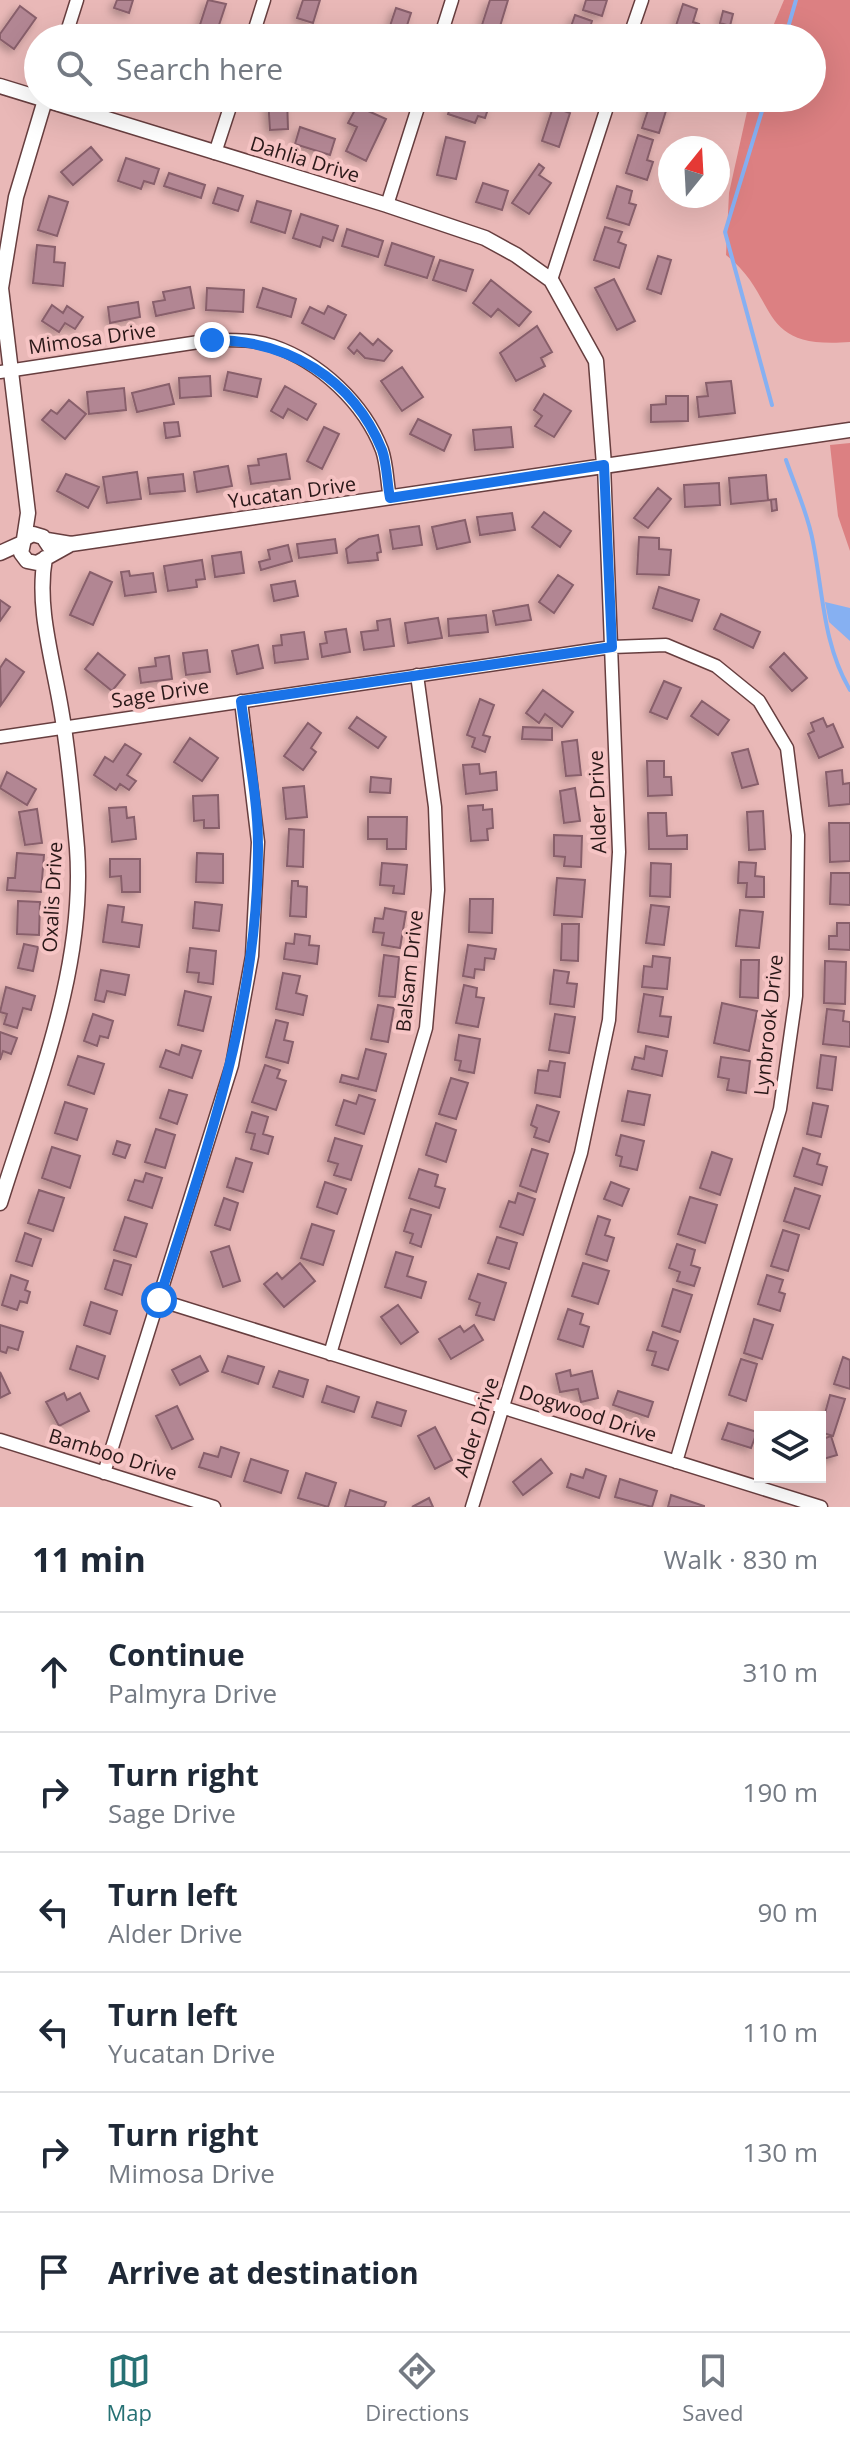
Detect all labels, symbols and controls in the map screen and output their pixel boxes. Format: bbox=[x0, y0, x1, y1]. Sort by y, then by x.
search box bbox=[24, 24, 826, 112]
icon: search bbox=[52, 46, 96, 90]
text: Search here bbox=[116, 48, 283, 89]
street label: Dahlia Drive bbox=[247, 130, 363, 188]
north arrow bbox=[658, 136, 730, 208]
street label: Mimosa Drive bbox=[27, 316, 157, 360]
route end bbox=[194, 322, 230, 358]
street label: Yucatan Drive bbox=[226, 470, 358, 514]
street label: Sage Drive bbox=[109, 672, 211, 714]
street label: Alder Drive bbox=[582, 750, 612, 854]
street label: Oxalis Drive bbox=[36, 841, 68, 953]
street label: Balsam Drive bbox=[389, 909, 429, 1033]
street label: Lynbrook Drive bbox=[747, 953, 789, 1097]
route start bbox=[141, 1282, 177, 1318]
street label: Alder Drive bbox=[447, 1374, 505, 1480]
street label: Dogwood Drive bbox=[516, 1378, 660, 1448]
map controls bbox=[754, 1411, 826, 1483]
button: layers bbox=[754, 1411, 826, 1483]
street label: Bamboo Drive bbox=[45, 1422, 181, 1486]
text: 11 min bbox=[32, 1536, 146, 1582]
text: Walk · 830 m bbox=[664, 1541, 818, 1577]
text: Continue bbox=[108, 1634, 245, 1675]
icon: ahead bbox=[32, 1650, 76, 1694]
text: 310 m bbox=[743, 1654, 818, 1690]
text: Palmyra Drive bbox=[108, 1675, 277, 1711]
text: Turn right bbox=[108, 1754, 259, 1795]
icon: right bbox=[32, 1770, 76, 1814]
text: 190 m bbox=[743, 1774, 818, 1810]
text: Sage Drive bbox=[108, 1795, 236, 1831]
text: Turn left bbox=[108, 1874, 238, 1915]
icon: left bbox=[32, 1890, 76, 1934]
text: 90 m bbox=[757, 1894, 818, 1930]
text: Alder Drive bbox=[108, 1915, 243, 1951]
text: Turn left bbox=[108, 1994, 238, 2035]
icon: left bbox=[32, 2010, 76, 2054]
text: 110 m bbox=[743, 2014, 818, 2050]
text: Yucatan Drive bbox=[108, 2035, 275, 2071]
text: Turn right bbox=[108, 2114, 259, 2155]
icon: right bbox=[32, 2130, 76, 2174]
text: 130 m bbox=[743, 2134, 818, 2170]
text: Mimosa Drive bbox=[108, 2155, 275, 2191]
icon: arrive bbox=[32, 2250, 76, 2294]
text: Arrive at destination bbox=[108, 2252, 419, 2293]
tab: Map bbox=[107, 2349, 152, 2427]
tab: Directions bbox=[365, 2349, 469, 2427]
tab: Saved bbox=[682, 2349, 743, 2427]

